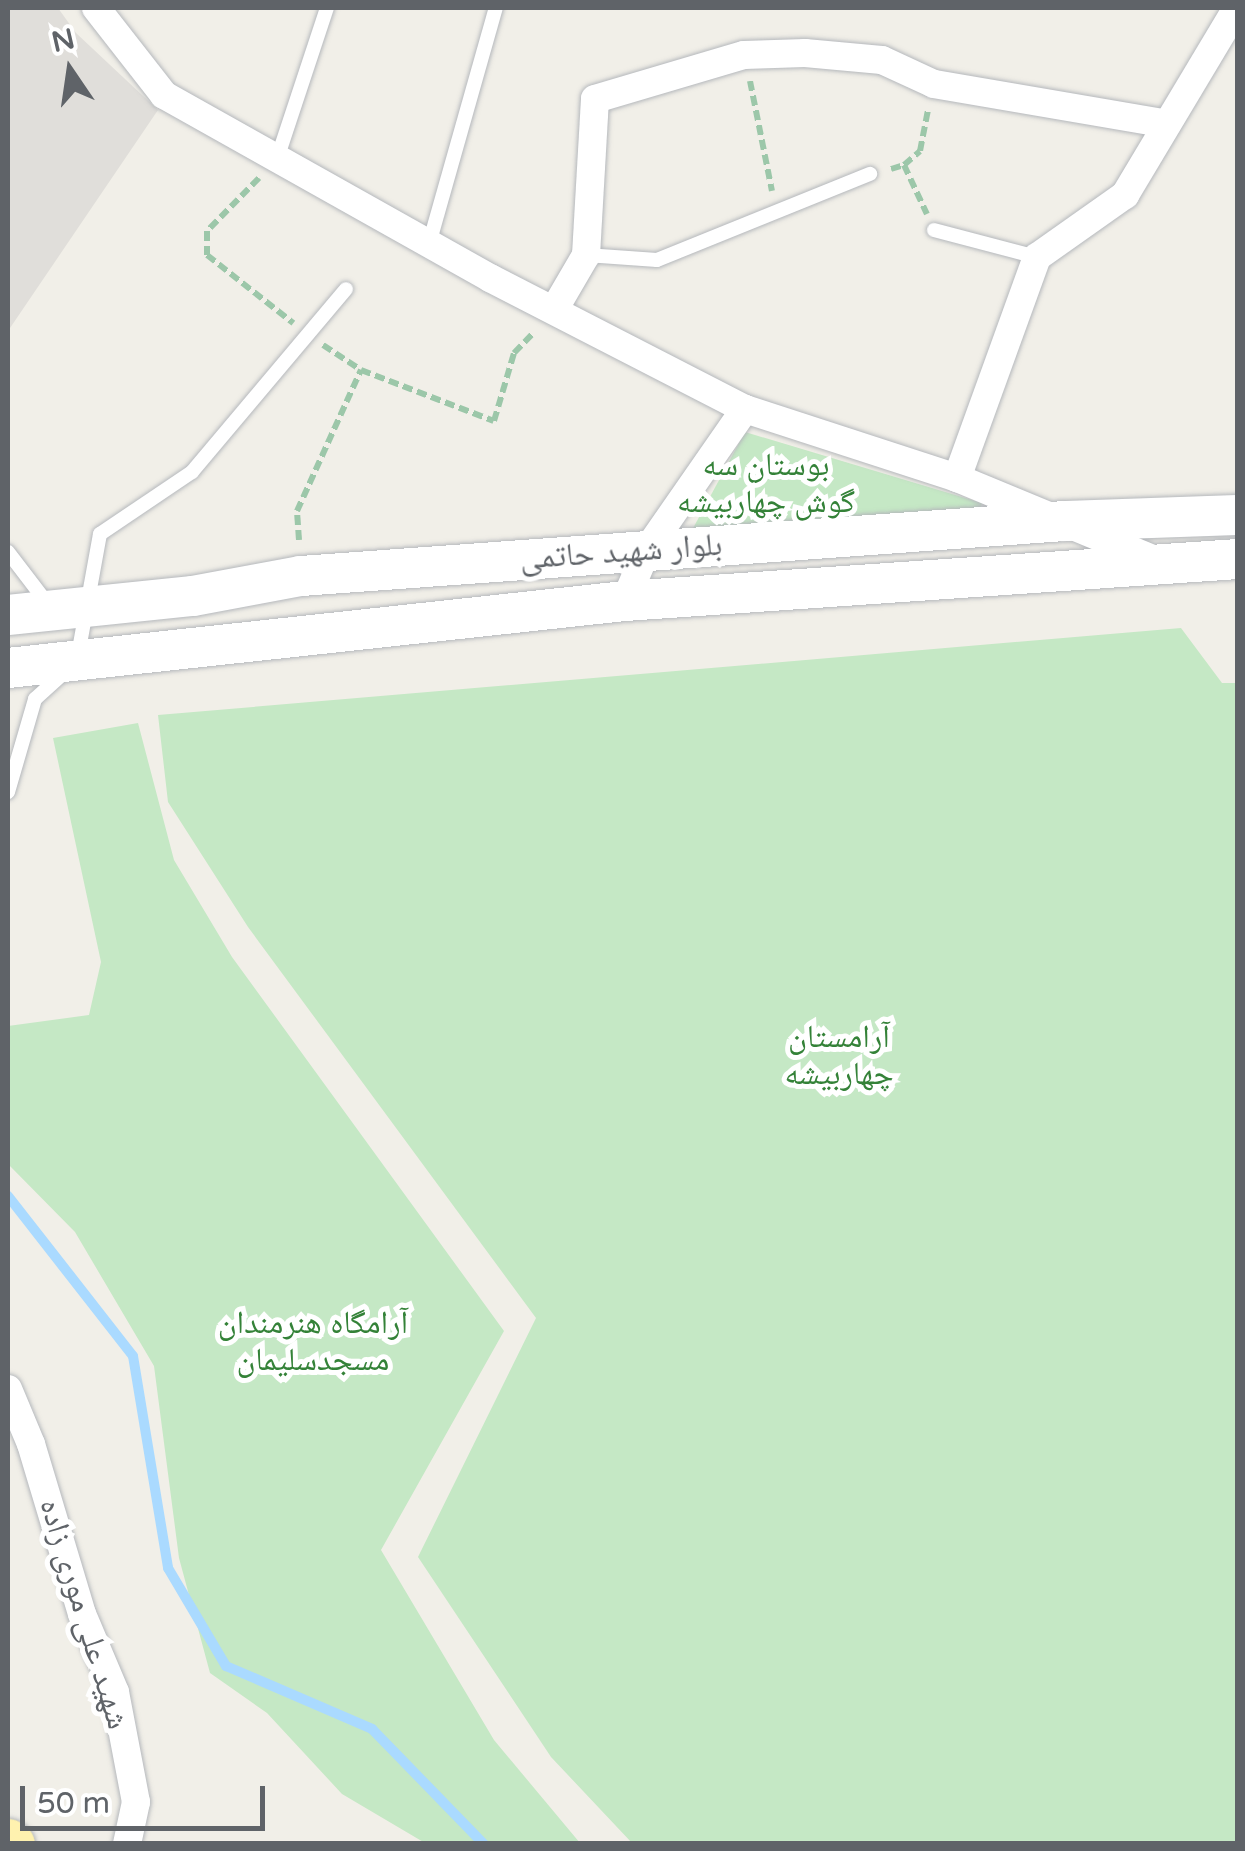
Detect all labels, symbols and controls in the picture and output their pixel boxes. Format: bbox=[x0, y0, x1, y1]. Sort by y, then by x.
north arrow bbox=[20, 20, 120, 120]
text: N bbox=[48, 22, 78, 60]
park label: بوستان سه گوش چهاربیشه bbox=[677, 447, 855, 522]
street label: بلوار شهید حاتمی bbox=[519, 526, 723, 578]
park label: آرامستان چهاربیشه bbox=[785, 1019, 893, 1094]
park label: آرامگاه هنرمندان مسجدسلیمان bbox=[218, 1305, 408, 1380]
street label: شهید علی موری زاده bbox=[31, 1494, 137, 1734]
scale bar bbox=[25, 1766, 270, 1828]
text: 50 m bbox=[37, 1785, 110, 1822]

